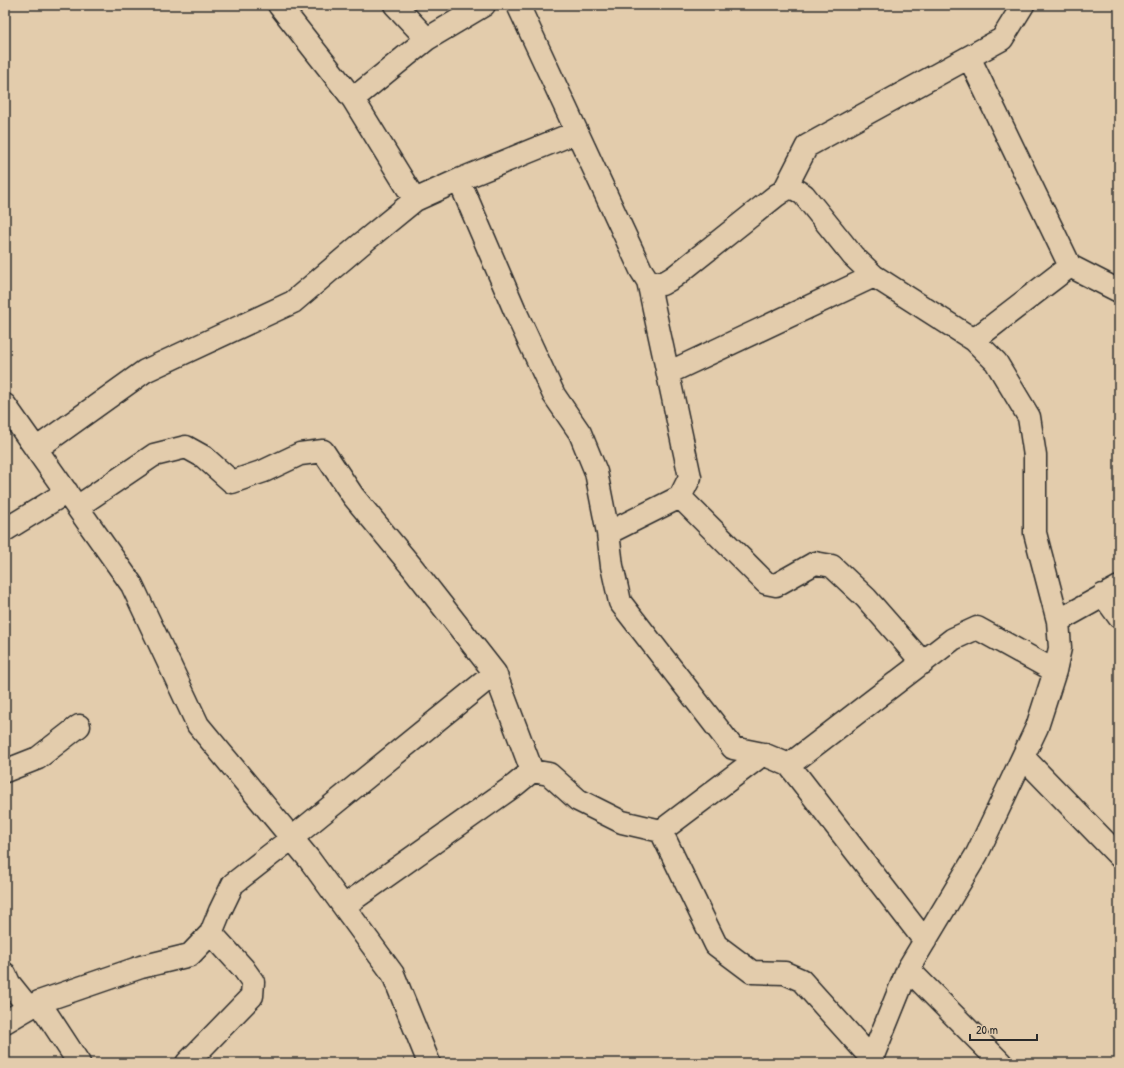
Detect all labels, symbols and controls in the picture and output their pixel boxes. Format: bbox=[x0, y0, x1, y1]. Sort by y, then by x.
scale bar bbox=[970, 1016, 1037, 1042]
text: 20 m bbox=[976, 1021, 998, 1038]

